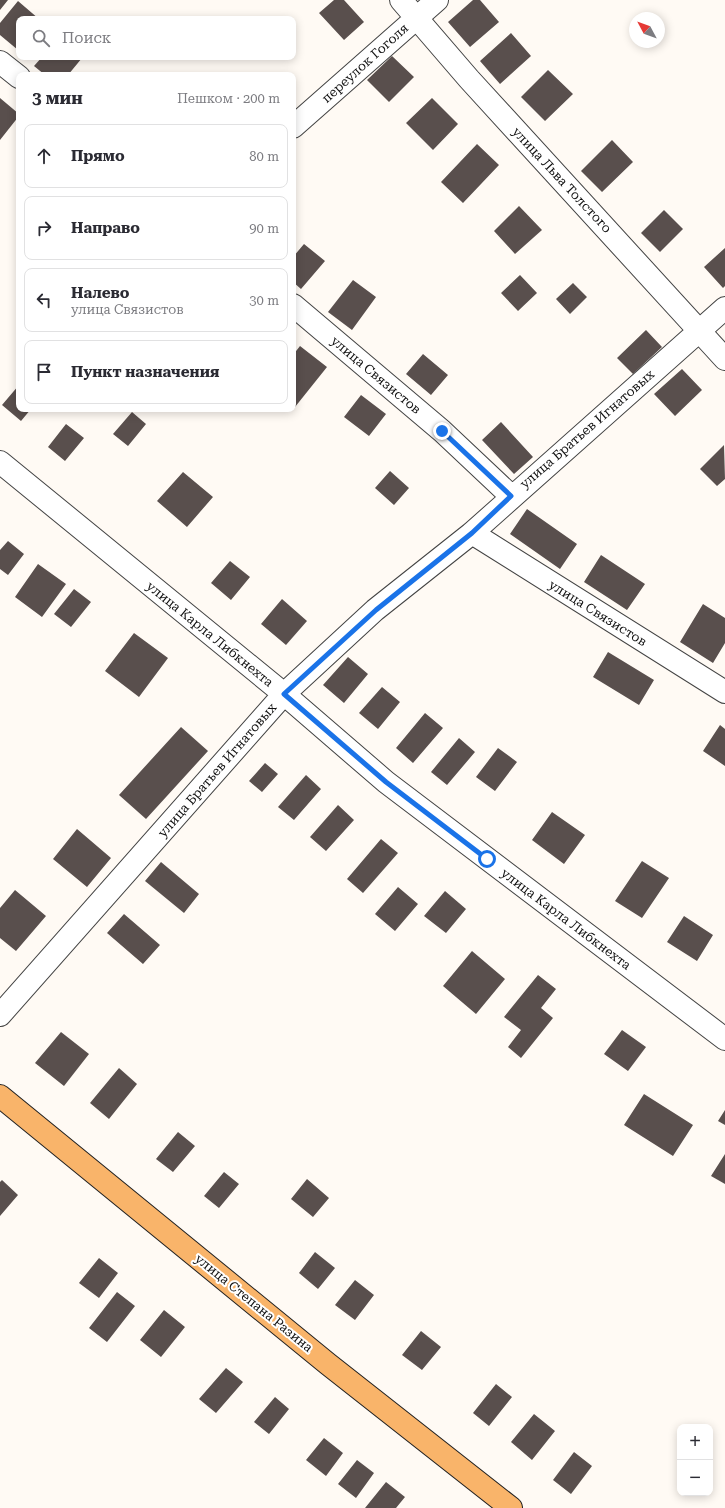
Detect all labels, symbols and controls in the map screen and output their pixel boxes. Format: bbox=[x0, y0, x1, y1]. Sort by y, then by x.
north arrow bbox=[629, 12, 665, 48]
search box bbox=[16, 16, 296, 60]
street label: переулок Гоголя bbox=[319, 20, 411, 106]
icon: search bbox=[30, 27, 52, 49]
text: Поиск bbox=[62, 29, 111, 47]
text: 3 мин bbox=[32, 88, 83, 108]
text: Пешком · 200 m bbox=[177, 91, 280, 106]
street label: улица Льва Толстого bbox=[509, 124, 615, 236]
icon: ahead bbox=[33, 145, 55, 167]
text: Прямо bbox=[71, 147, 125, 165]
text: 80 m bbox=[249, 149, 279, 164]
icon: right bbox=[33, 217, 55, 239]
text: Направо bbox=[71, 219, 140, 237]
text: 90 m bbox=[249, 221, 279, 236]
text: Налево bbox=[71, 284, 130, 302]
icon: left bbox=[33, 289, 55, 311]
text: 30 m bbox=[249, 293, 279, 308]
text: улица Связистов bbox=[71, 302, 184, 317]
street label: улица Связистов bbox=[328, 333, 424, 417]
icon: arrive bbox=[33, 361, 55, 383]
text: Пункт назначения bbox=[71, 363, 219, 381]
street label: улица Братьев Игнатовых bbox=[517, 366, 658, 491]
route end bbox=[433, 422, 451, 440]
street label: улица Связистов bbox=[546, 577, 650, 649]
street label: улица Карла Либкнехта bbox=[144, 578, 276, 690]
street label: улица Братьев Игнатовых bbox=[155, 699, 280, 840]
route start bbox=[478, 850, 496, 868]
street label: улица Карла Либкнехта bbox=[498, 865, 634, 973]
street label: улица Степана Разина bbox=[192, 1251, 316, 1355]
map controls bbox=[677, 1424, 713, 1496]
button: + bbox=[677, 1424, 713, 1460]
button: − bbox=[677, 1460, 713, 1496]

